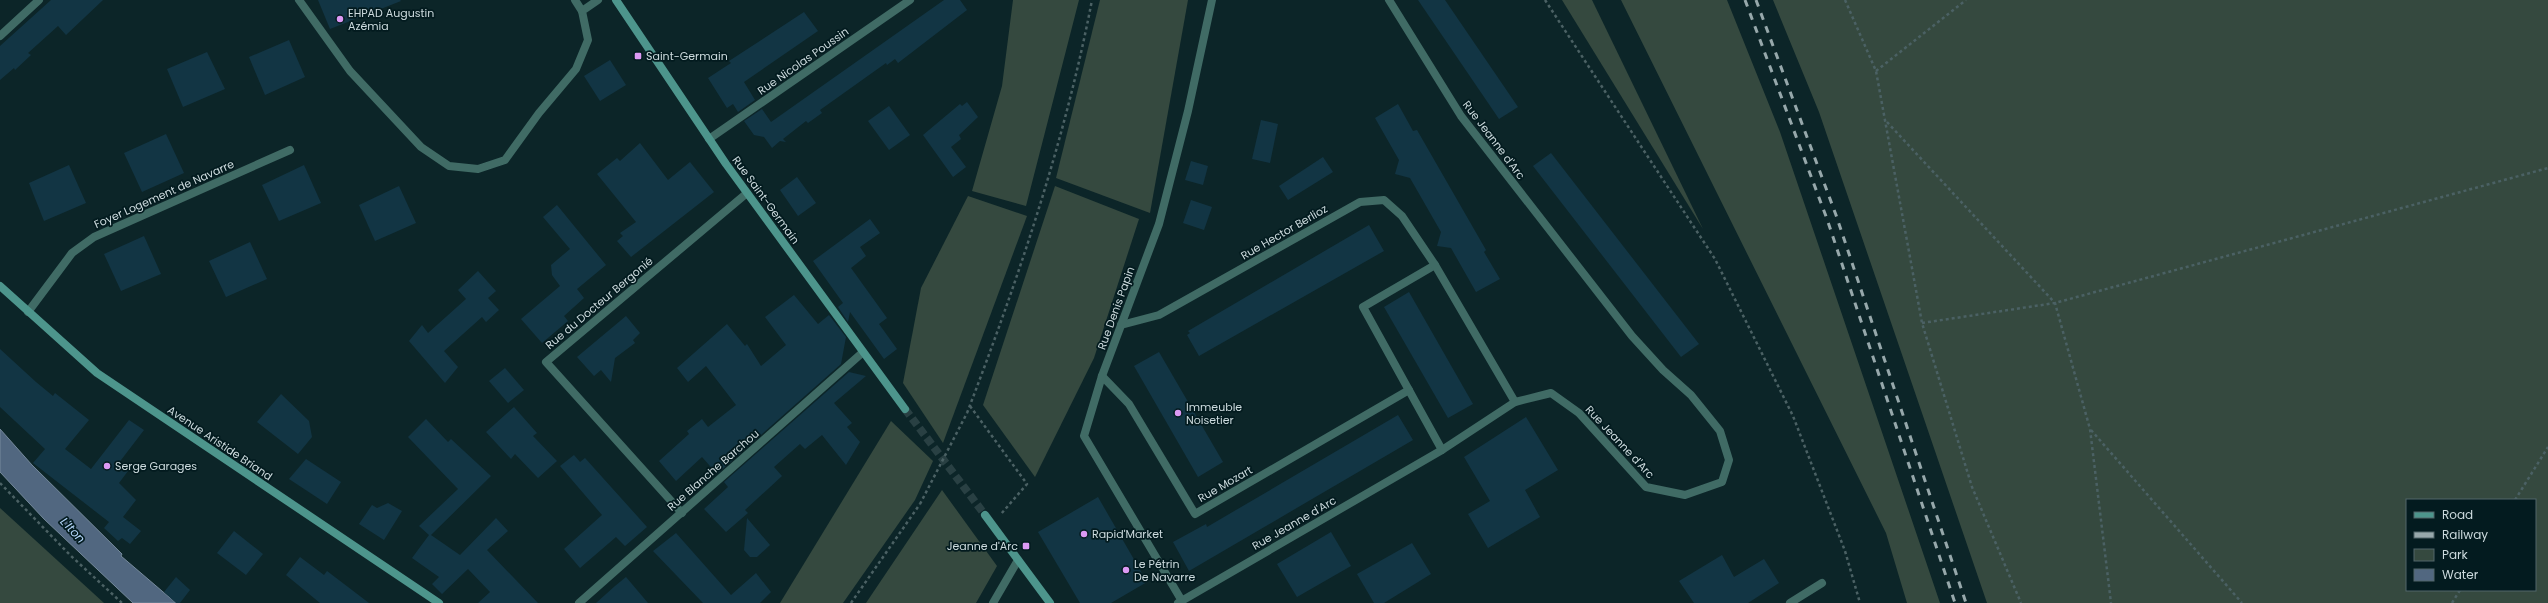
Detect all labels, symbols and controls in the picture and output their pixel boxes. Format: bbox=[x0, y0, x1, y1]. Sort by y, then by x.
place label: EHPAD Augustin Azémia bbox=[348, 5, 434, 34]
marker: EHPAD Augustin Azémia bbox=[335, 14, 345, 24]
street label: Rue Nicolas Poussin bbox=[754, 23, 852, 99]
place label: Saint-Germain bbox=[646, 48, 728, 64]
marker: Saint-Germain bbox=[633, 51, 643, 61]
street label: Rue Jeanne d'Arc bbox=[1459, 97, 1529, 183]
street label: Rue Saint-Germain bbox=[729, 153, 803, 247]
street label: Foyer Logement de Navarre bbox=[91, 156, 237, 232]
street label: Rue Hector Berlioz bbox=[1238, 201, 1330, 263]
street label: Rue du Docteur Bergonié bbox=[542, 253, 656, 353]
street label: Rue Denis Papin bbox=[1094, 264, 1138, 352]
place label: Immeuble Noisetier bbox=[1186, 399, 1242, 428]
street label: Avenue Aristide Briand bbox=[164, 402, 276, 484]
street label: Rue Jeanne d'Arc bbox=[1582, 402, 1658, 482]
marker: Immeuble Noisetier bbox=[1173, 408, 1183, 418]
street label: Rue Blanche Barchou bbox=[664, 426, 762, 514]
place label: Serge Garages bbox=[115, 458, 197, 474]
marker: Serge Garages bbox=[102, 461, 112, 471]
street label: Rue Mozart bbox=[1195, 462, 1255, 506]
street label: Rue Jeanne d'Arc bbox=[1249, 492, 1339, 554]
legend bbox=[2406, 499, 2536, 591]
text: Road bbox=[2442, 506, 2473, 523]
water label: L'Iton bbox=[57, 513, 89, 547]
place label: Rapid'Market bbox=[1092, 526, 1163, 542]
text: Railway bbox=[2442, 526, 2488, 543]
marker: Rapid'Market bbox=[1079, 529, 1089, 539]
place label: Jeanne d'Arc bbox=[947, 538, 1018, 554]
marker: Jeanne d'Arc bbox=[1021, 541, 1031, 551]
text: Park bbox=[2442, 546, 2469, 563]
place label: Le Pétrin De Navarre bbox=[1134, 556, 1196, 585]
marker: Le Pétrin De Navarre bbox=[1121, 565, 1131, 575]
text: Water bbox=[2442, 566, 2479, 583]

